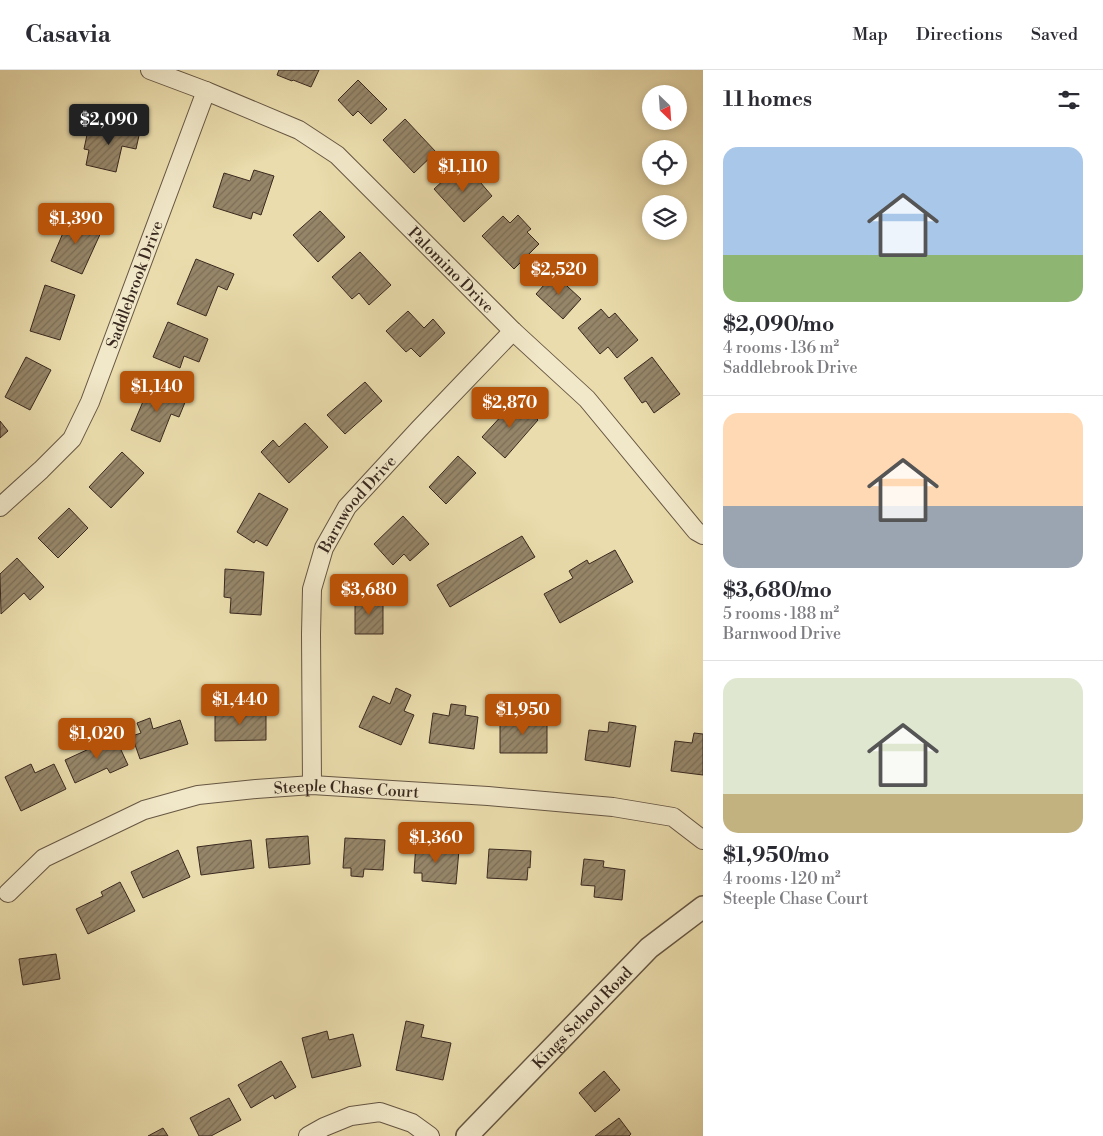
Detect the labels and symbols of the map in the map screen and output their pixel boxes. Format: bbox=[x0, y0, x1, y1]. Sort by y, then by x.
north arrow bbox=[642, 85, 688, 130]
pin: $2,090 bbox=[68, 104, 150, 146]
pin: $1,110 bbox=[422, 150, 504, 193]
pin: $1,390 bbox=[35, 202, 117, 245]
street label: Saddlebrook Drive bbox=[102, 218, 168, 351]
street label: Palomino Drive bbox=[403, 223, 498, 318]
pin: $2,520 bbox=[518, 254, 600, 296]
pin: $1,140 bbox=[116, 370, 198, 413]
pin: $2,870 bbox=[469, 386, 551, 429]
street label: Barnwood Drive bbox=[314, 451, 401, 558]
pin: $3,680 bbox=[328, 574, 410, 616]
pin: $1,440 bbox=[199, 684, 281, 726]
pin: $1,950 bbox=[482, 694, 564, 736]
pin: $1,020 bbox=[56, 718, 138, 760]
street label: Steeple Chase Court bbox=[273, 776, 420, 803]
pin: $1,360 bbox=[395, 822, 477, 864]
street label: Kings School Road bbox=[528, 963, 637, 1074]

